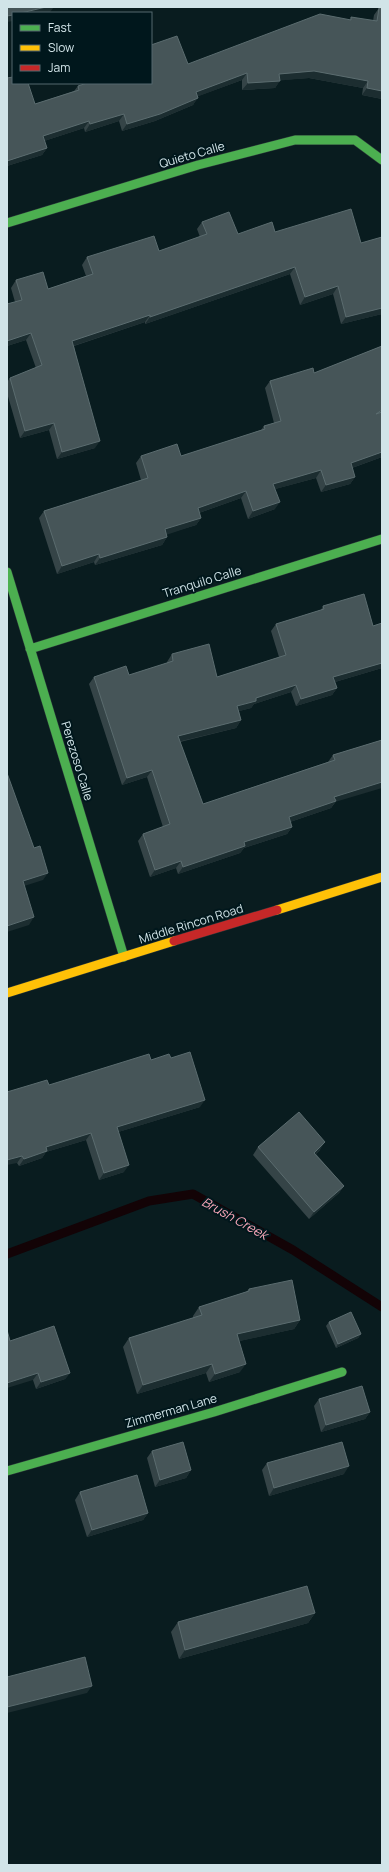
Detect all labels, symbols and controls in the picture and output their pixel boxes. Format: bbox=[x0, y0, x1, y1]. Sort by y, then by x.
legend bbox=[12, 12, 152, 84]
text: Fast bbox=[48, 19, 72, 36]
text: Slow bbox=[48, 39, 74, 56]
text: Jam bbox=[48, 59, 70, 76]
street label: Quieto Calle bbox=[157, 137, 227, 172]
street label: Tranquilo Calle bbox=[160, 561, 243, 602]
street label: Perezoso Calle bbox=[57, 719, 98, 803]
street label: Middle Rincon Road bbox=[137, 900, 245, 947]
water label: Brush Creek bbox=[199, 1192, 274, 1245]
street label: Zimmerman Lane bbox=[123, 1389, 219, 1432]

